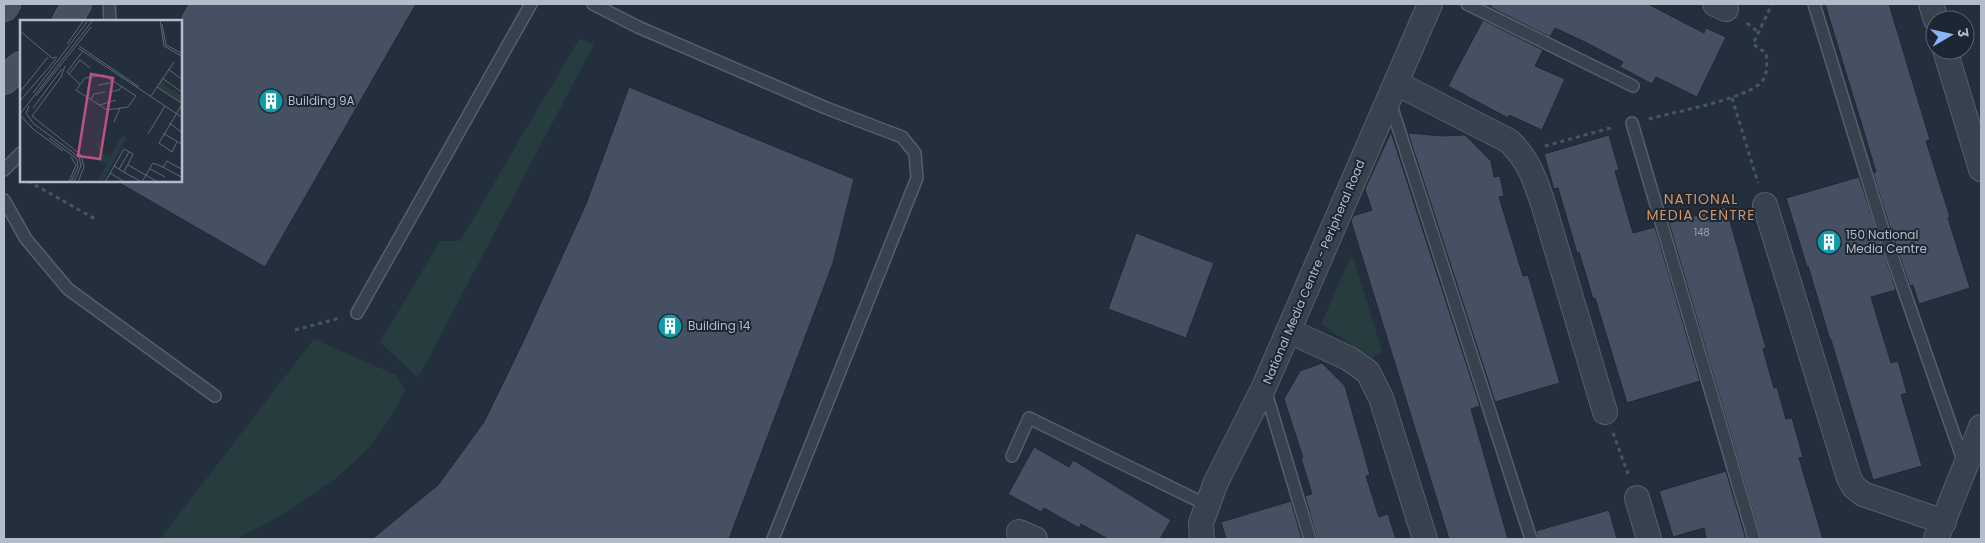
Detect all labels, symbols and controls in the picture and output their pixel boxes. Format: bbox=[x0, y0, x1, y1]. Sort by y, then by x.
north arrow bbox=[1925, 10, 1975, 60]
inset map bbox=[20, 20, 182, 182]
text: उ bbox=[1952, 27, 1974, 40]
building icon: Building 9A bbox=[258, 88, 284, 114]
place label: Building 9A bbox=[288, 92, 355, 109]
street label: National Media Centre - Peripheral Road bbox=[1258, 157, 1369, 387]
district label: NATIONAL MEDIA CENTRE bbox=[1647, 189, 1755, 225]
house number: 148 bbox=[1694, 225, 1710, 240]
place label: 150 National Media Centre bbox=[1846, 226, 1927, 257]
building icon: 150 National Media Centre bbox=[1816, 229, 1842, 255]
building icon: Building 14 bbox=[657, 313, 683, 339]
place label: Building 14 bbox=[688, 317, 751, 334]

